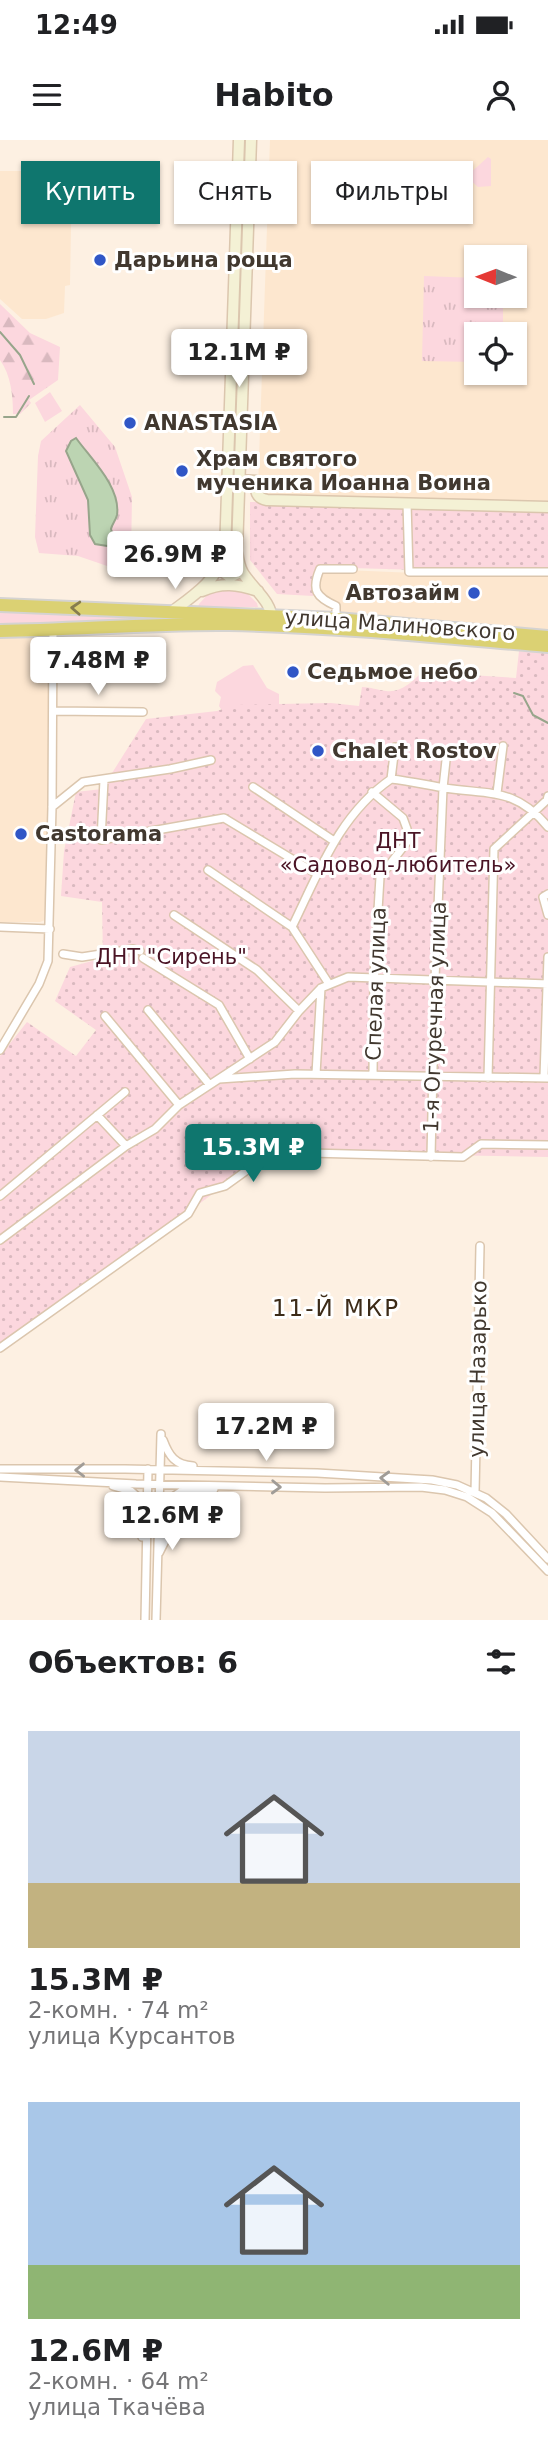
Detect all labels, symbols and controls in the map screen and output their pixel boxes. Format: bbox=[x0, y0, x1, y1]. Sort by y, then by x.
text: 12:49 bbox=[35, 10, 118, 40]
icon: menu bbox=[28, 76, 66, 114]
text: Habito bbox=[214, 76, 334, 114]
icon: person bbox=[482, 76, 520, 114]
chip: Купить bbox=[21, 161, 160, 224]
chip: Снять bbox=[174, 161, 297, 224]
chip: Фильтры bbox=[311, 161, 473, 224]
north arrow bbox=[464, 245, 527, 308]
map controls bbox=[464, 245, 527, 385]
place label: Дарьина роща bbox=[114, 248, 293, 272]
marker: Дарьина роща bbox=[92, 252, 108, 268]
button: locate bbox=[464, 322, 527, 385]
pin: 12.1M ₽ bbox=[174, 330, 304, 389]
text: 12.1M ₽ bbox=[187, 339, 291, 365]
place label: ANASTASIA bbox=[144, 411, 278, 435]
marker: ANASTASIA bbox=[122, 415, 138, 431]
place label: Храм святого мученика Иоанна Воина bbox=[196, 447, 491, 495]
marker: Храм святого мученика Иоанна Воина bbox=[174, 463, 190, 479]
pin: 26.9M ₽ bbox=[110, 532, 240, 591]
text: 26.9M ₽ bbox=[123, 541, 227, 567]
place label: Автозайм bbox=[346, 581, 460, 605]
marker: Автозайм bbox=[466, 585, 482, 601]
one-way arrow bbox=[70, 601, 81, 616]
street label: улица Малиновского bbox=[284, 605, 516, 645]
pin: 7.48M ₽ bbox=[33, 638, 163, 697]
text: 7.48M ₽ bbox=[46, 647, 150, 673]
place label: Седьмое небо bbox=[307, 660, 478, 684]
marker: Седьмое небо bbox=[285, 664, 301, 680]
place label: Chalet Rostov bbox=[332, 739, 497, 763]
marker: Chalet Rostov bbox=[310, 743, 326, 759]
place label: Castorama bbox=[35, 822, 162, 846]
marker: Castorama bbox=[13, 826, 29, 842]
park label: ДНТ «Садовод-любитель» bbox=[280, 829, 516, 877]
street label: 1-я Огуречная улица bbox=[419, 901, 451, 1133]
street label: Спелая улица bbox=[361, 907, 391, 1061]
park label: ДНТ "Сирень" bbox=[95, 945, 247, 969]
pin: 15.3M ₽ bbox=[188, 1124, 318, 1184]
text: 15.3M ₽ bbox=[201, 1134, 305, 1160]
street label: улица Назарько bbox=[464, 1280, 492, 1458]
district label: 11-Й МКР bbox=[272, 1294, 400, 1321]
pin: 17.2M ₽ bbox=[201, 1404, 331, 1463]
text: 17.2M ₽ bbox=[214, 1413, 318, 1439]
one-way arrow bbox=[74, 1462, 85, 1478]
one-way arrow bbox=[380, 1470, 391, 1485]
one-way arrow bbox=[271, 1479, 282, 1494]
pin: 12.6M ₽ bbox=[107, 1492, 237, 1552]
text: 12.6M ₽ bbox=[120, 1502, 224, 1528]
icon: filters bbox=[482, 1643, 520, 1681]
text: Объектов: 6 bbox=[28, 1645, 238, 1680]
icon: home bbox=[211, 1776, 337, 1902]
text: 15.3M ₽ bbox=[28, 1962, 163, 1997]
text: 2-комн. · 74 m² bbox=[28, 1997, 209, 2023]
text: улица Курсантов bbox=[28, 2023, 236, 2049]
icon: home bbox=[211, 2147, 337, 2273]
text: 12.6M ₽ bbox=[28, 2333, 163, 2368]
text: 2-комн. · 64 m² bbox=[28, 2368, 209, 2394]
text: улица Ткачёва bbox=[28, 2394, 206, 2420]

